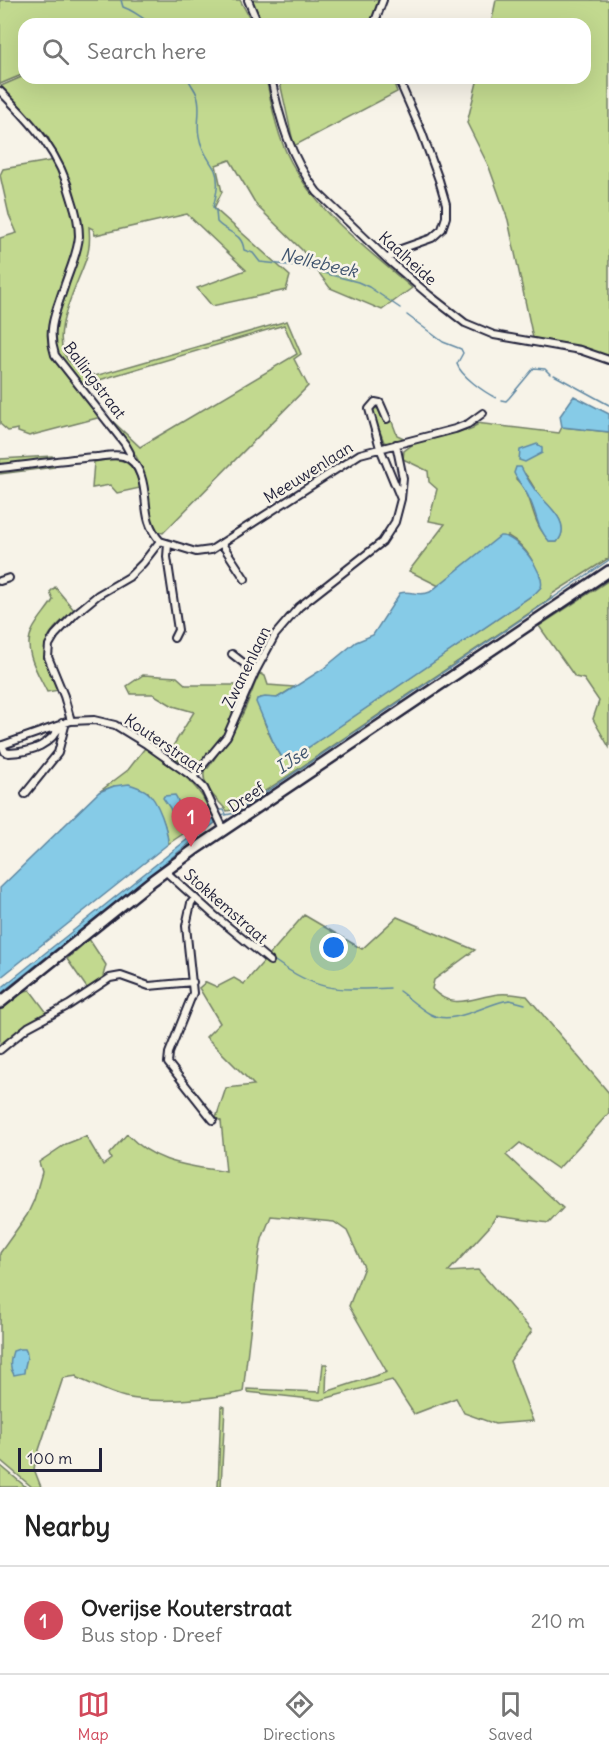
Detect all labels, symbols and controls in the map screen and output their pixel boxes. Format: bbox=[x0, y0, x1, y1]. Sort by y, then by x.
search box bbox=[18, 18, 591, 84]
icon: search bbox=[39, 35, 72, 68]
text: Search here bbox=[87, 37, 206, 65]
street label: Kaalheide bbox=[375, 227, 441, 289]
water label: Nellebeek bbox=[278, 243, 362, 283]
street label: Ballingstraat bbox=[60, 338, 131, 423]
street label: Meeuwenlaan bbox=[260, 437, 356, 507]
street label: Zwanenlaan bbox=[218, 623, 274, 711]
street label: Kouterstraat bbox=[121, 709, 208, 777]
water label: IJse bbox=[271, 740, 314, 779]
street label: Dreef bbox=[224, 777, 269, 816]
pin: 1 bbox=[172, 798, 210, 847]
street label: Stokkemstraat bbox=[180, 864, 272, 948]
your location bbox=[319, 933, 348, 962]
scale bar bbox=[18, 1445, 102, 1472]
text: 100 m bbox=[27, 1448, 72, 1468]
text: Nearby bbox=[24, 1510, 110, 1543]
text: Overijse Kouterstraat bbox=[81, 1594, 292, 1622]
text: 1 bbox=[40, 1608, 47, 1633]
text: 210 m bbox=[531, 1608, 585, 1633]
text: Bus stop · Dreef bbox=[81, 1622, 222, 1647]
tab: Map bbox=[77, 1688, 110, 1744]
tab: Directions bbox=[263, 1688, 335, 1744]
tab: Saved bbox=[489, 1688, 532, 1744]

